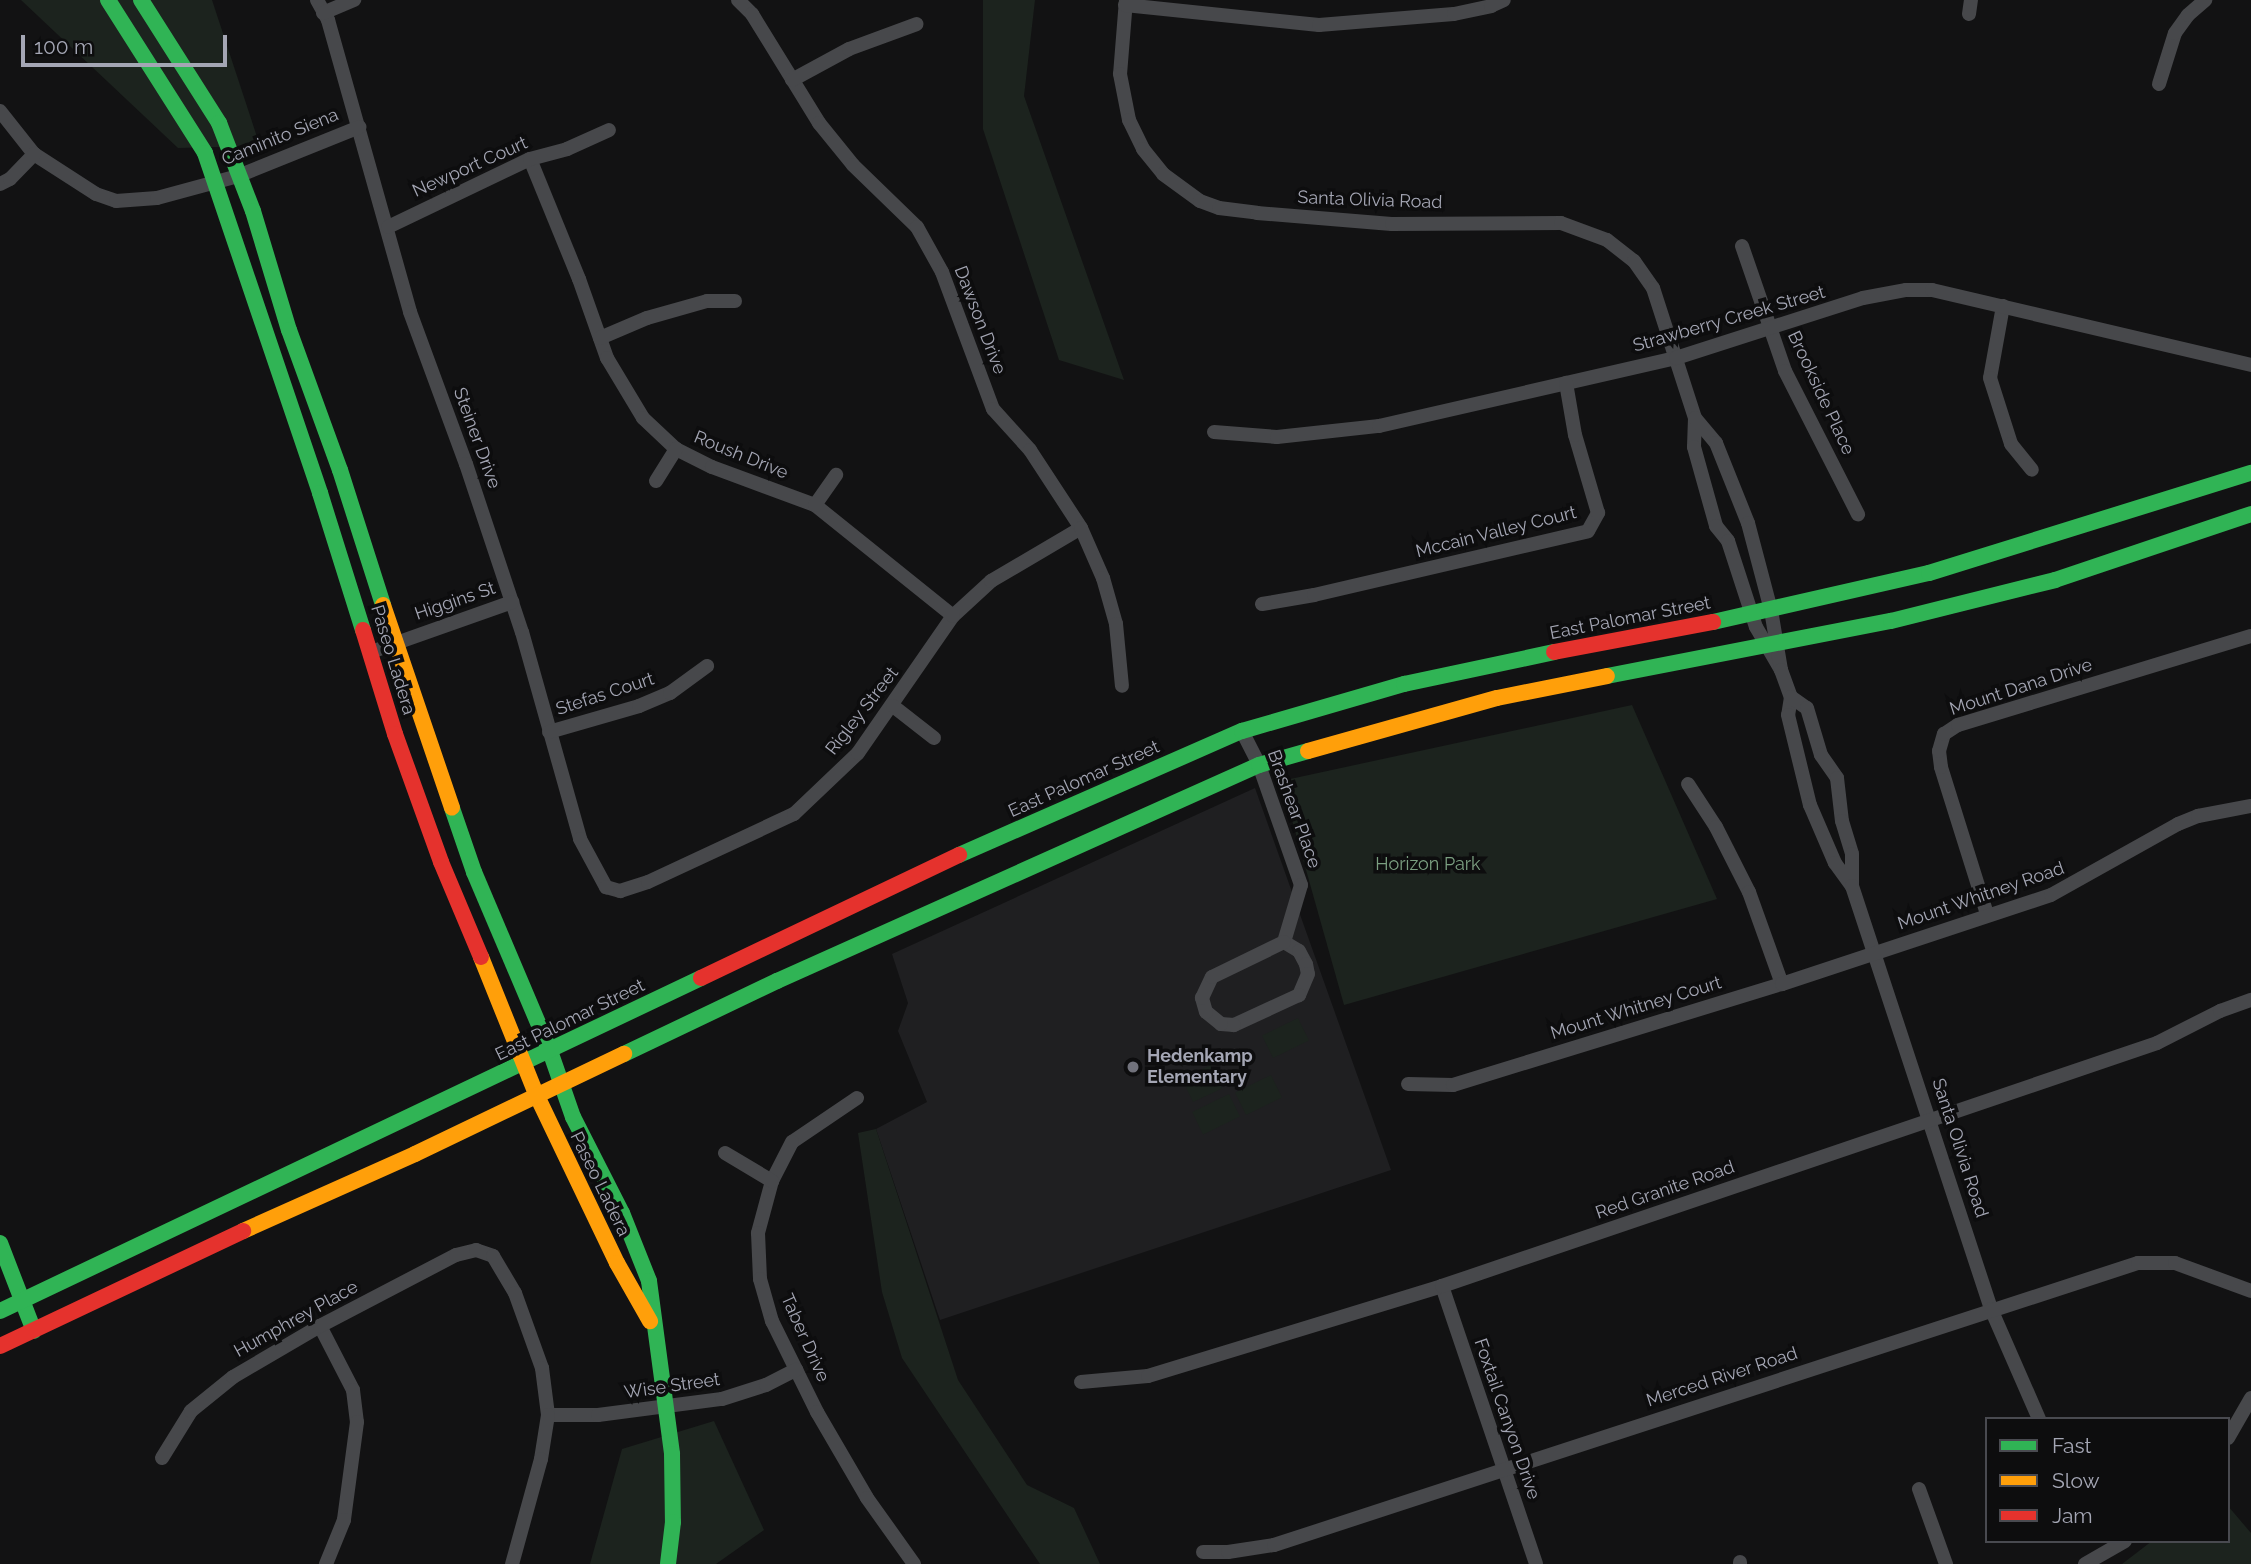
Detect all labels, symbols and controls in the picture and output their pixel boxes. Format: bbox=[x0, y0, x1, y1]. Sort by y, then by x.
scale bar bbox=[24, 21, 231, 65]
text: 100 m bbox=[34, 34, 93, 59]
street label: Caminito Siena bbox=[218, 104, 342, 170]
street label: Newport Court bbox=[409, 132, 531, 202]
street label: Santa Olivia Road bbox=[1297, 187, 1443, 213]
street label: Dawson Drive bbox=[949, 263, 1011, 377]
street label: Strawberry Creek Street bbox=[1630, 281, 1828, 357]
street label: Brookside Place bbox=[1783, 328, 1859, 458]
street label: Steiner Drive bbox=[449, 384, 505, 492]
street label: Roush Drive bbox=[691, 426, 791, 484]
street label: Mccain Valley Court bbox=[1413, 501, 1579, 563]
street label: Higgins St bbox=[412, 577, 498, 625]
street label: East Palomar Street bbox=[1548, 592, 1712, 644]
street label: Paseo Ladera bbox=[366, 603, 420, 717]
street label: Mount Dana Drive bbox=[1947, 654, 2095, 720]
street label: Rigley Street bbox=[821, 663, 903, 759]
street label: Stefas Court bbox=[553, 668, 657, 720]
street label: East Palomar Street bbox=[1005, 736, 1163, 822]
street label: Brashear Place bbox=[1263, 747, 1325, 871]
park label: Horizon Park bbox=[1375, 853, 1481, 875]
street label: Mount Whitney Road bbox=[1894, 857, 2068, 935]
street label: Mount Whitney Court bbox=[1547, 972, 1725, 1044]
street label: East Palomar Street bbox=[492, 974, 648, 1066]
place label: Hedenkamp Elementary bbox=[1147, 1046, 1253, 1088]
marker: Hedenkamp Elementary bbox=[1125, 1059, 1141, 1075]
street label: Santa Olivia Road bbox=[1927, 1076, 1993, 1220]
street label: Paseo Ladera bbox=[565, 1128, 635, 1240]
street label: Red Granite Road bbox=[1593, 1156, 1737, 1224]
street label: Humphrey Place bbox=[230, 1276, 362, 1362]
street label: Taber Drive bbox=[776, 1290, 834, 1386]
street label: Foxtail Canyon Drive bbox=[1469, 1335, 1545, 1503]
street label: Merced River Road bbox=[1644, 1342, 1800, 1412]
street label: Wise Street bbox=[623, 1369, 721, 1403]
legend bbox=[1985, 1417, 2230, 1543]
text: Fast bbox=[2052, 1433, 2092, 1458]
text: Slow bbox=[2052, 1468, 2100, 1493]
text: Jam bbox=[2052, 1503, 2093, 1528]

